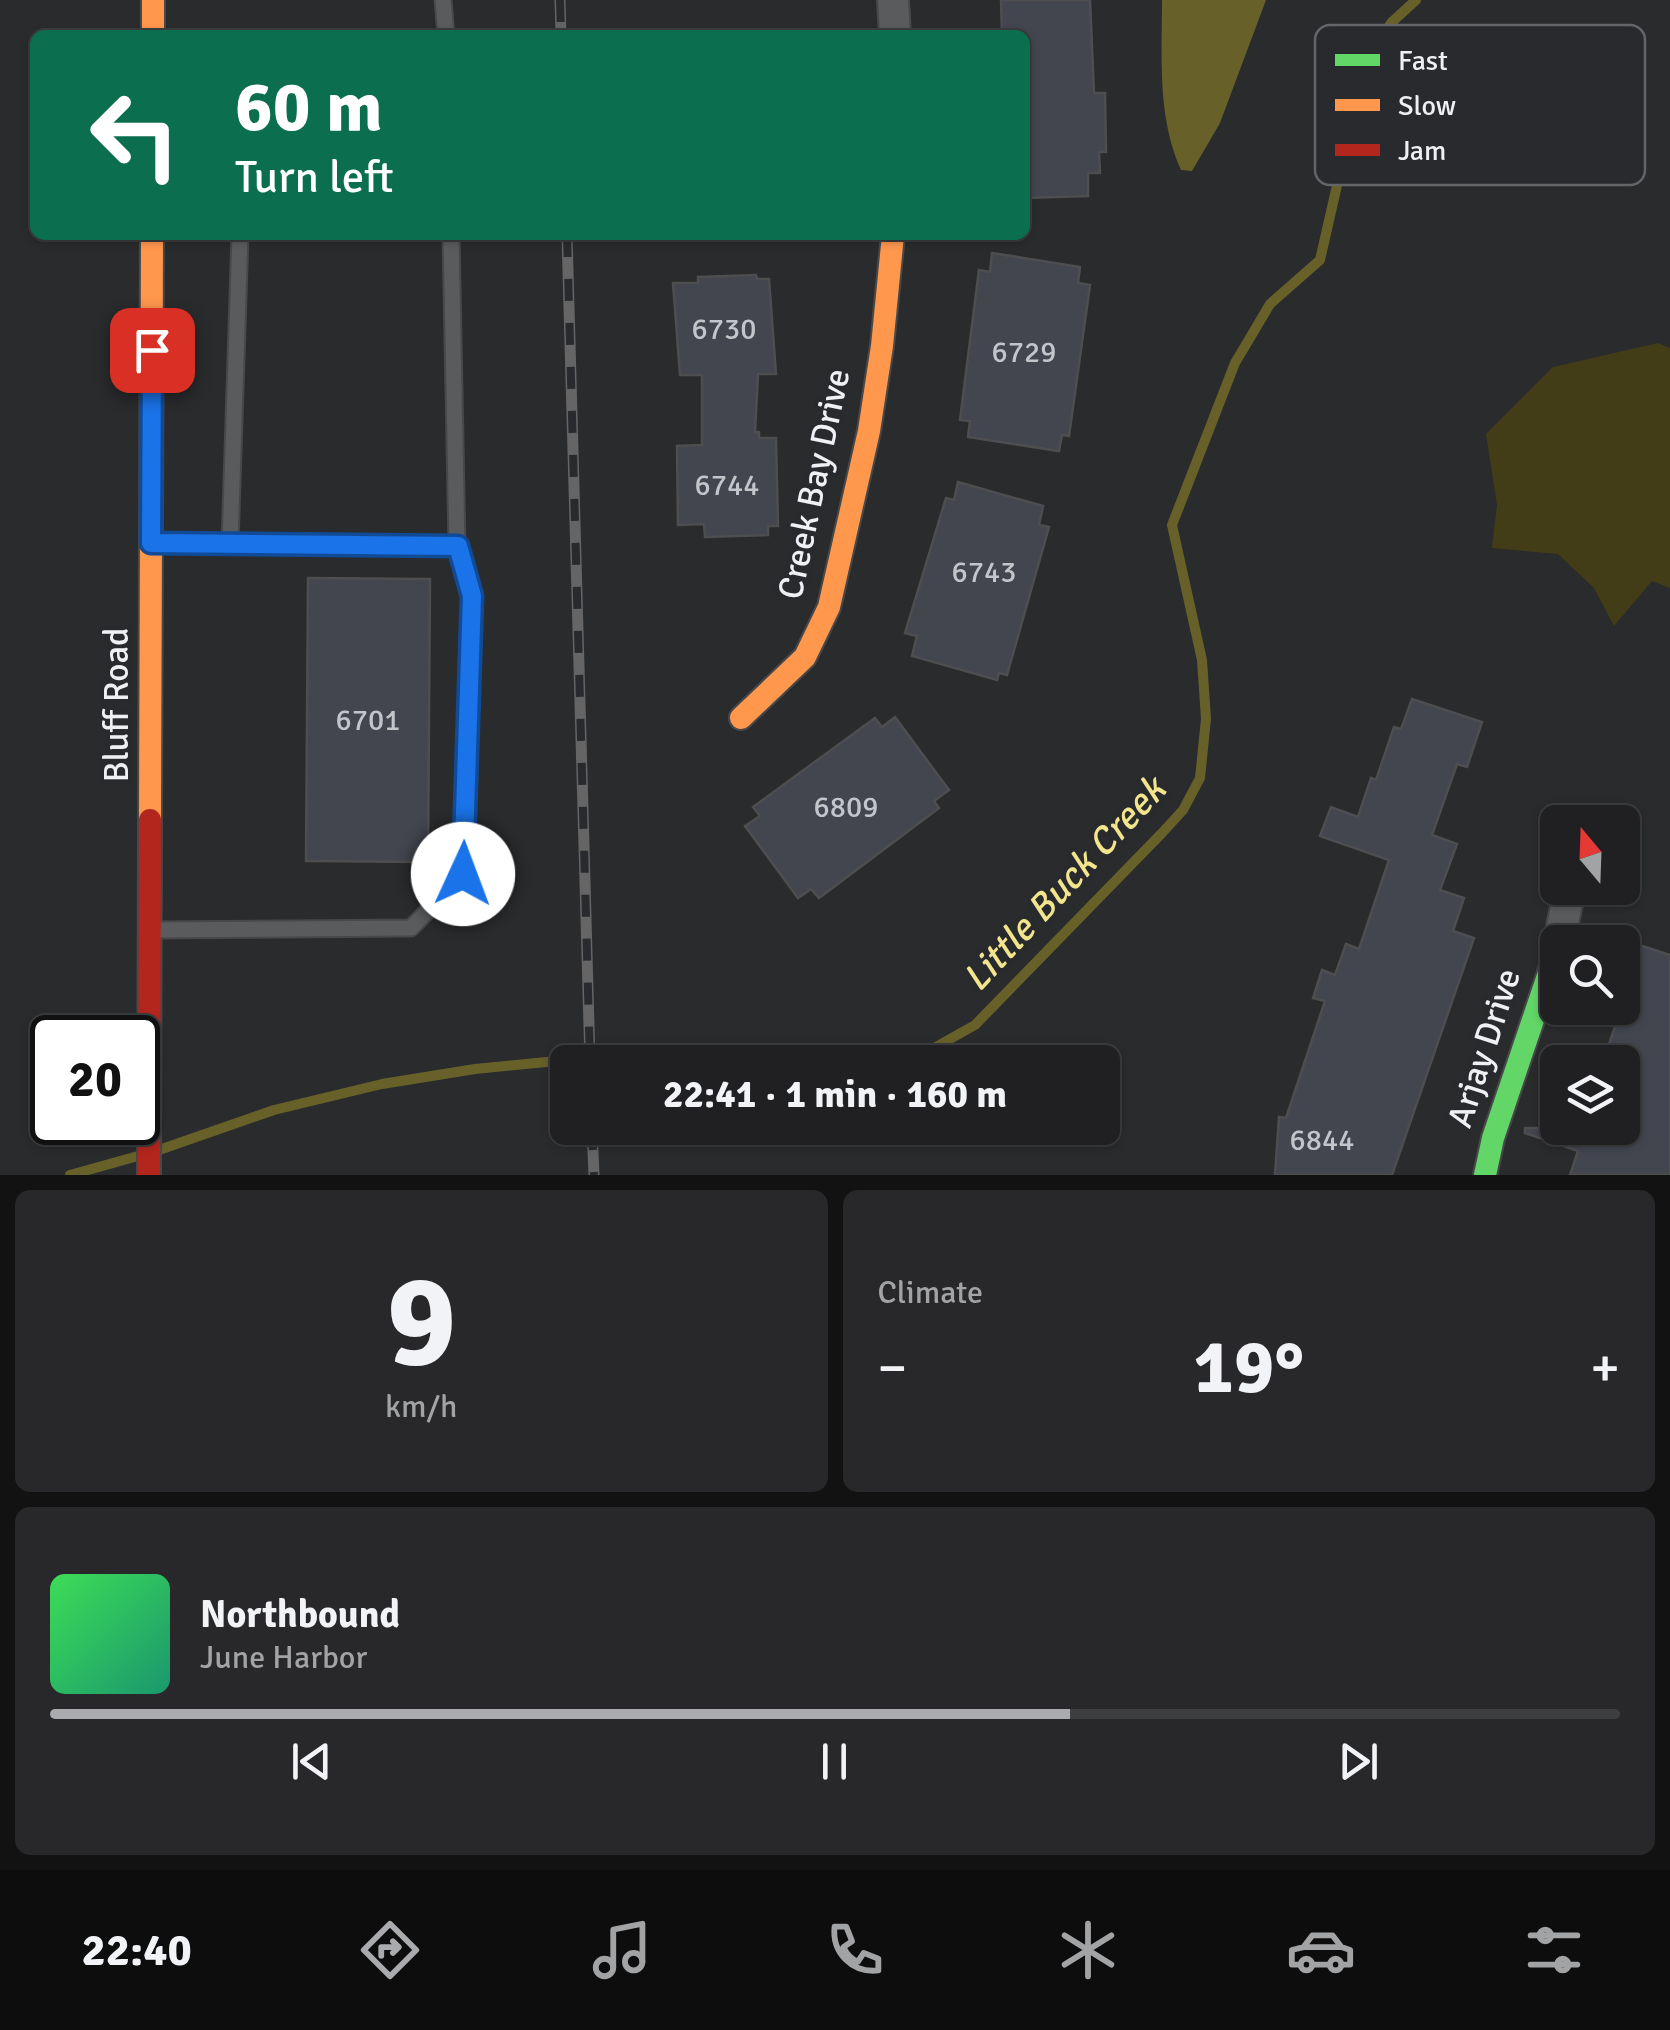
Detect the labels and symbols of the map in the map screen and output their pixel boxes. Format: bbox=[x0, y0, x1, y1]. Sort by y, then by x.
legend bbox=[1315, 25, 1645, 185]
text: Fast bbox=[1398, 44, 1448, 78]
text: Slow bbox=[1398, 89, 1456, 123]
text: Jam bbox=[1398, 134, 1446, 168]
pin bbox=[110, 308, 195, 393]
house number: 6730 bbox=[692, 311, 756, 348]
house number: 6729 bbox=[992, 334, 1056, 371]
street label: Creek Bay Drive bbox=[769, 365, 859, 603]
house number: 6744 bbox=[695, 467, 759, 504]
house number: 6743 bbox=[952, 554, 1016, 591]
street label: Bluff Road bbox=[95, 627, 138, 783]
house number: 6701 bbox=[336, 702, 400, 739]
water label: Little Buck Creek bbox=[953, 765, 1177, 1001]
house number: 6809 bbox=[814, 789, 878, 826]
north arrow bbox=[1540, 805, 1640, 905]
position arrow bbox=[411, 822, 515, 926]
street label: Arjay Drive bbox=[1438, 963, 1530, 1133]
speed limit sign: 20 bbox=[30, 1015, 160, 1145]
house number: 6844 bbox=[1290, 1122, 1354, 1159]

